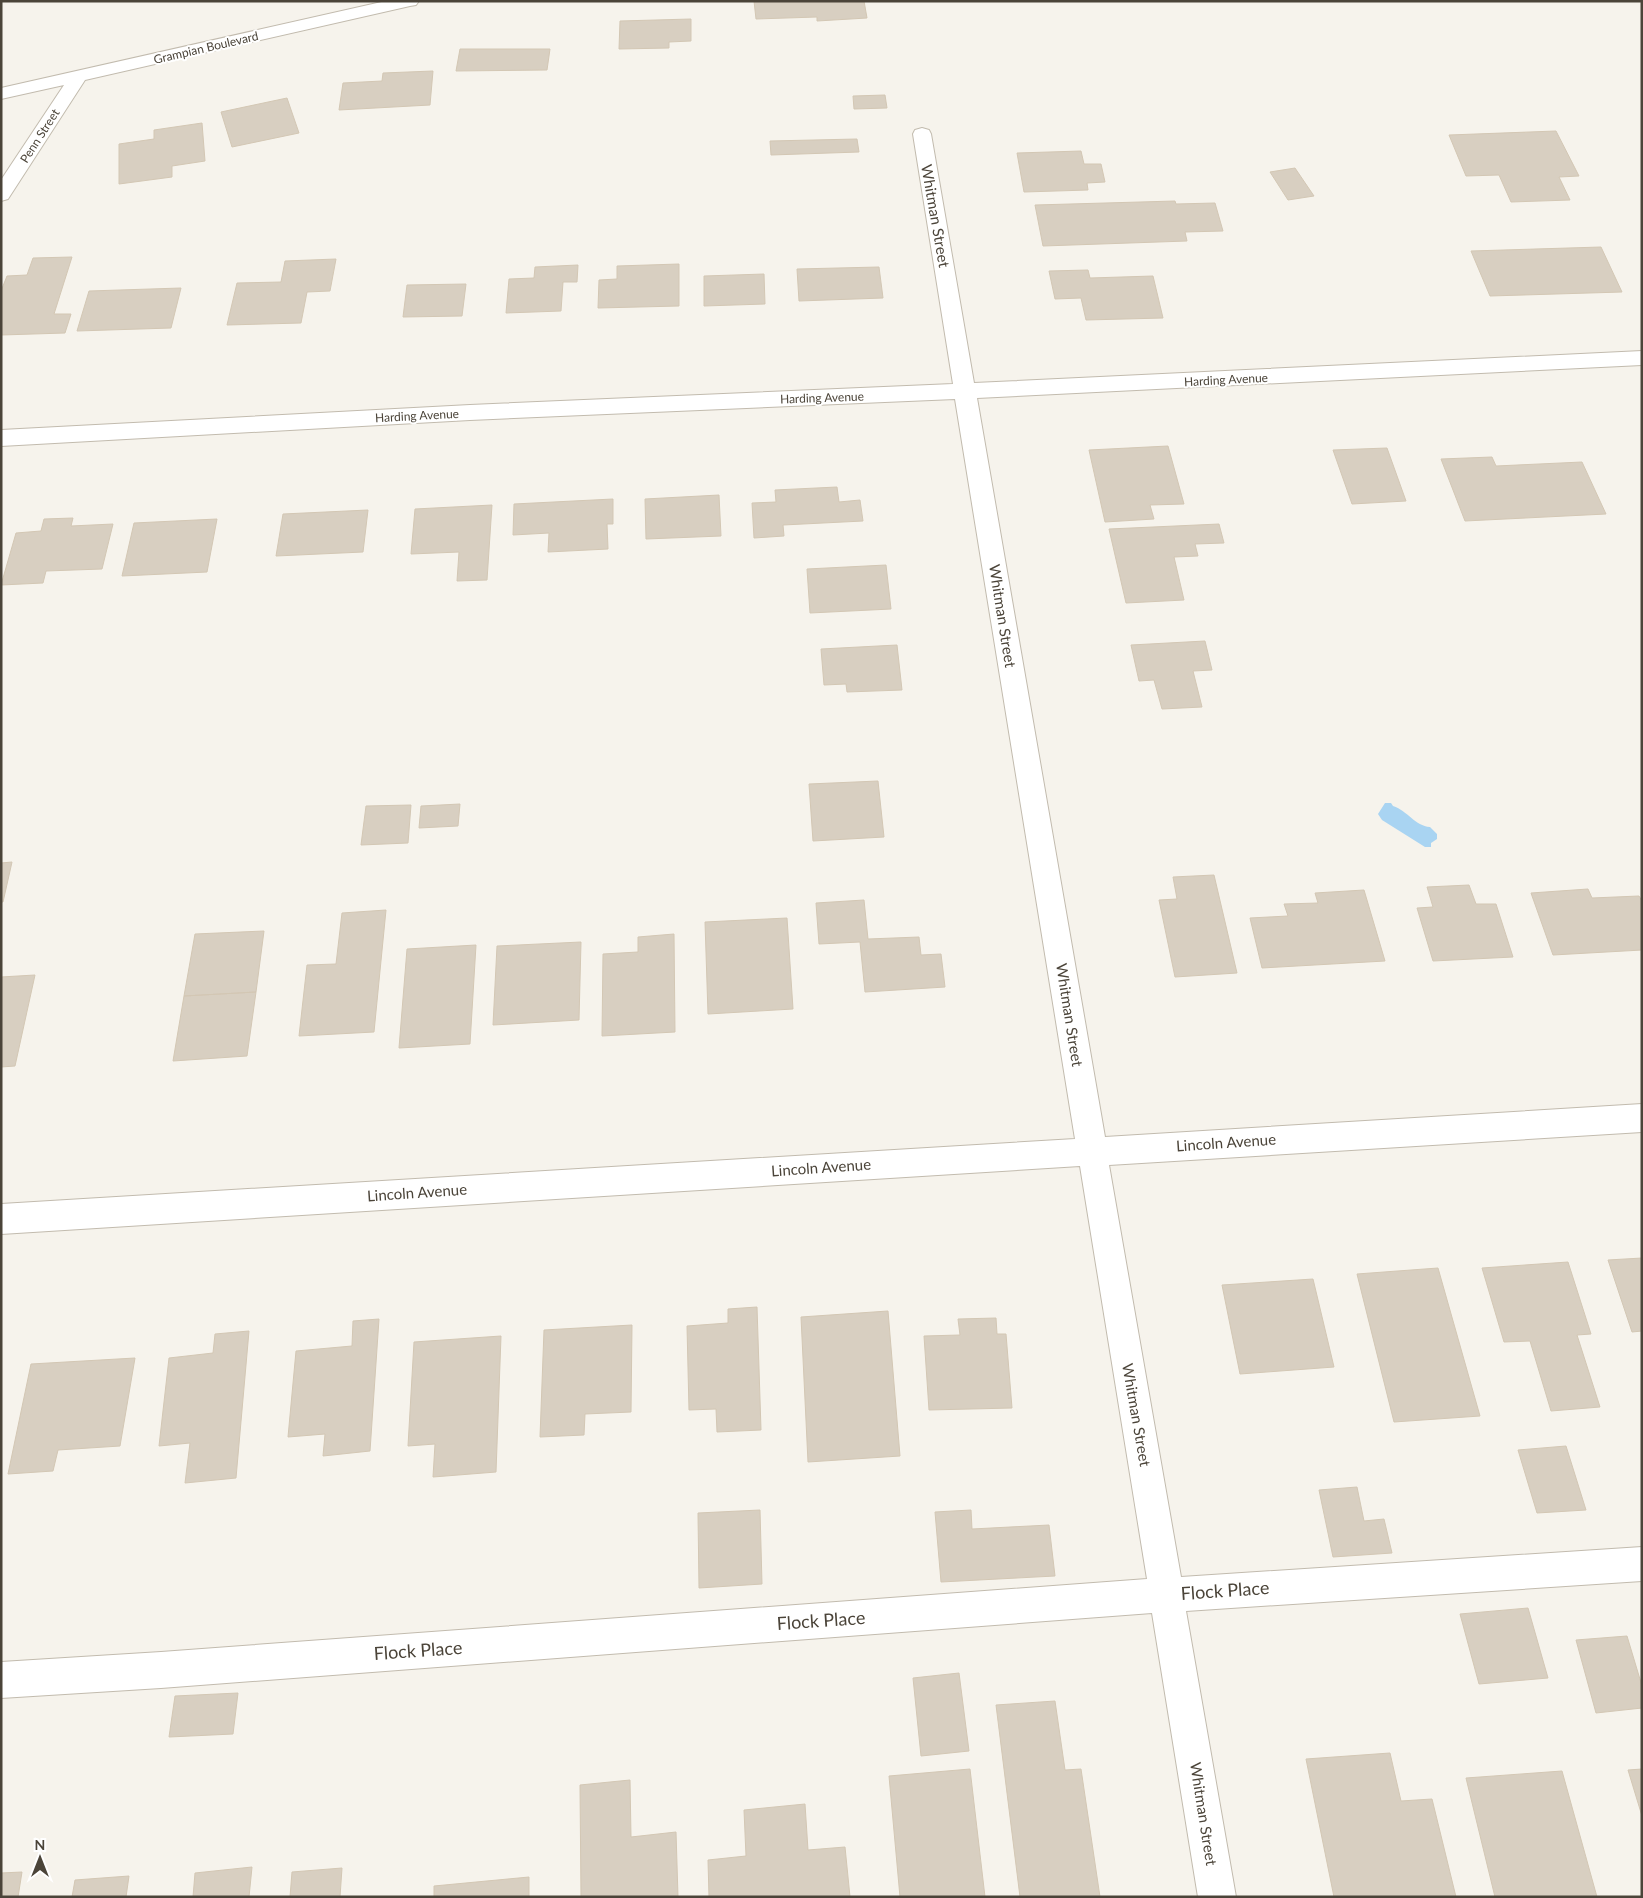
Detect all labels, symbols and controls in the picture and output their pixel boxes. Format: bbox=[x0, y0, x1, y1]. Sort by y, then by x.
street label: Grampian Boulevard bbox=[152, 28, 260, 67]
street label: Penn Street bbox=[17, 105, 63, 166]
street label: Whitman Street bbox=[918, 163, 954, 269]
street label: Harding Avenue bbox=[1184, 370, 1268, 389]
street label: Harding Avenue bbox=[780, 389, 864, 406]
street label: Harding Avenue bbox=[375, 406, 459, 425]
street label: Whitman Street bbox=[986, 563, 1020, 669]
street label: Whitman Street bbox=[1053, 962, 1087, 1068]
street label: Lincoln Avenue bbox=[1175, 1130, 1277, 1154]
street label: Lincoln Avenue bbox=[770, 1155, 872, 1179]
street label: Lincoln Avenue bbox=[366, 1180, 468, 1204]
street label: Whitman Street bbox=[1119, 1362, 1155, 1468]
street label: Flock Place bbox=[1180, 1576, 1270, 1604]
street label: Flock Place bbox=[776, 1606, 866, 1634]
street label: Flock Place bbox=[373, 1636, 463, 1664]
street label: Whitman Street bbox=[1187, 1761, 1221, 1867]
north arrow bbox=[15, 1833, 65, 1883]
text: N bbox=[35, 1836, 45, 1853]

